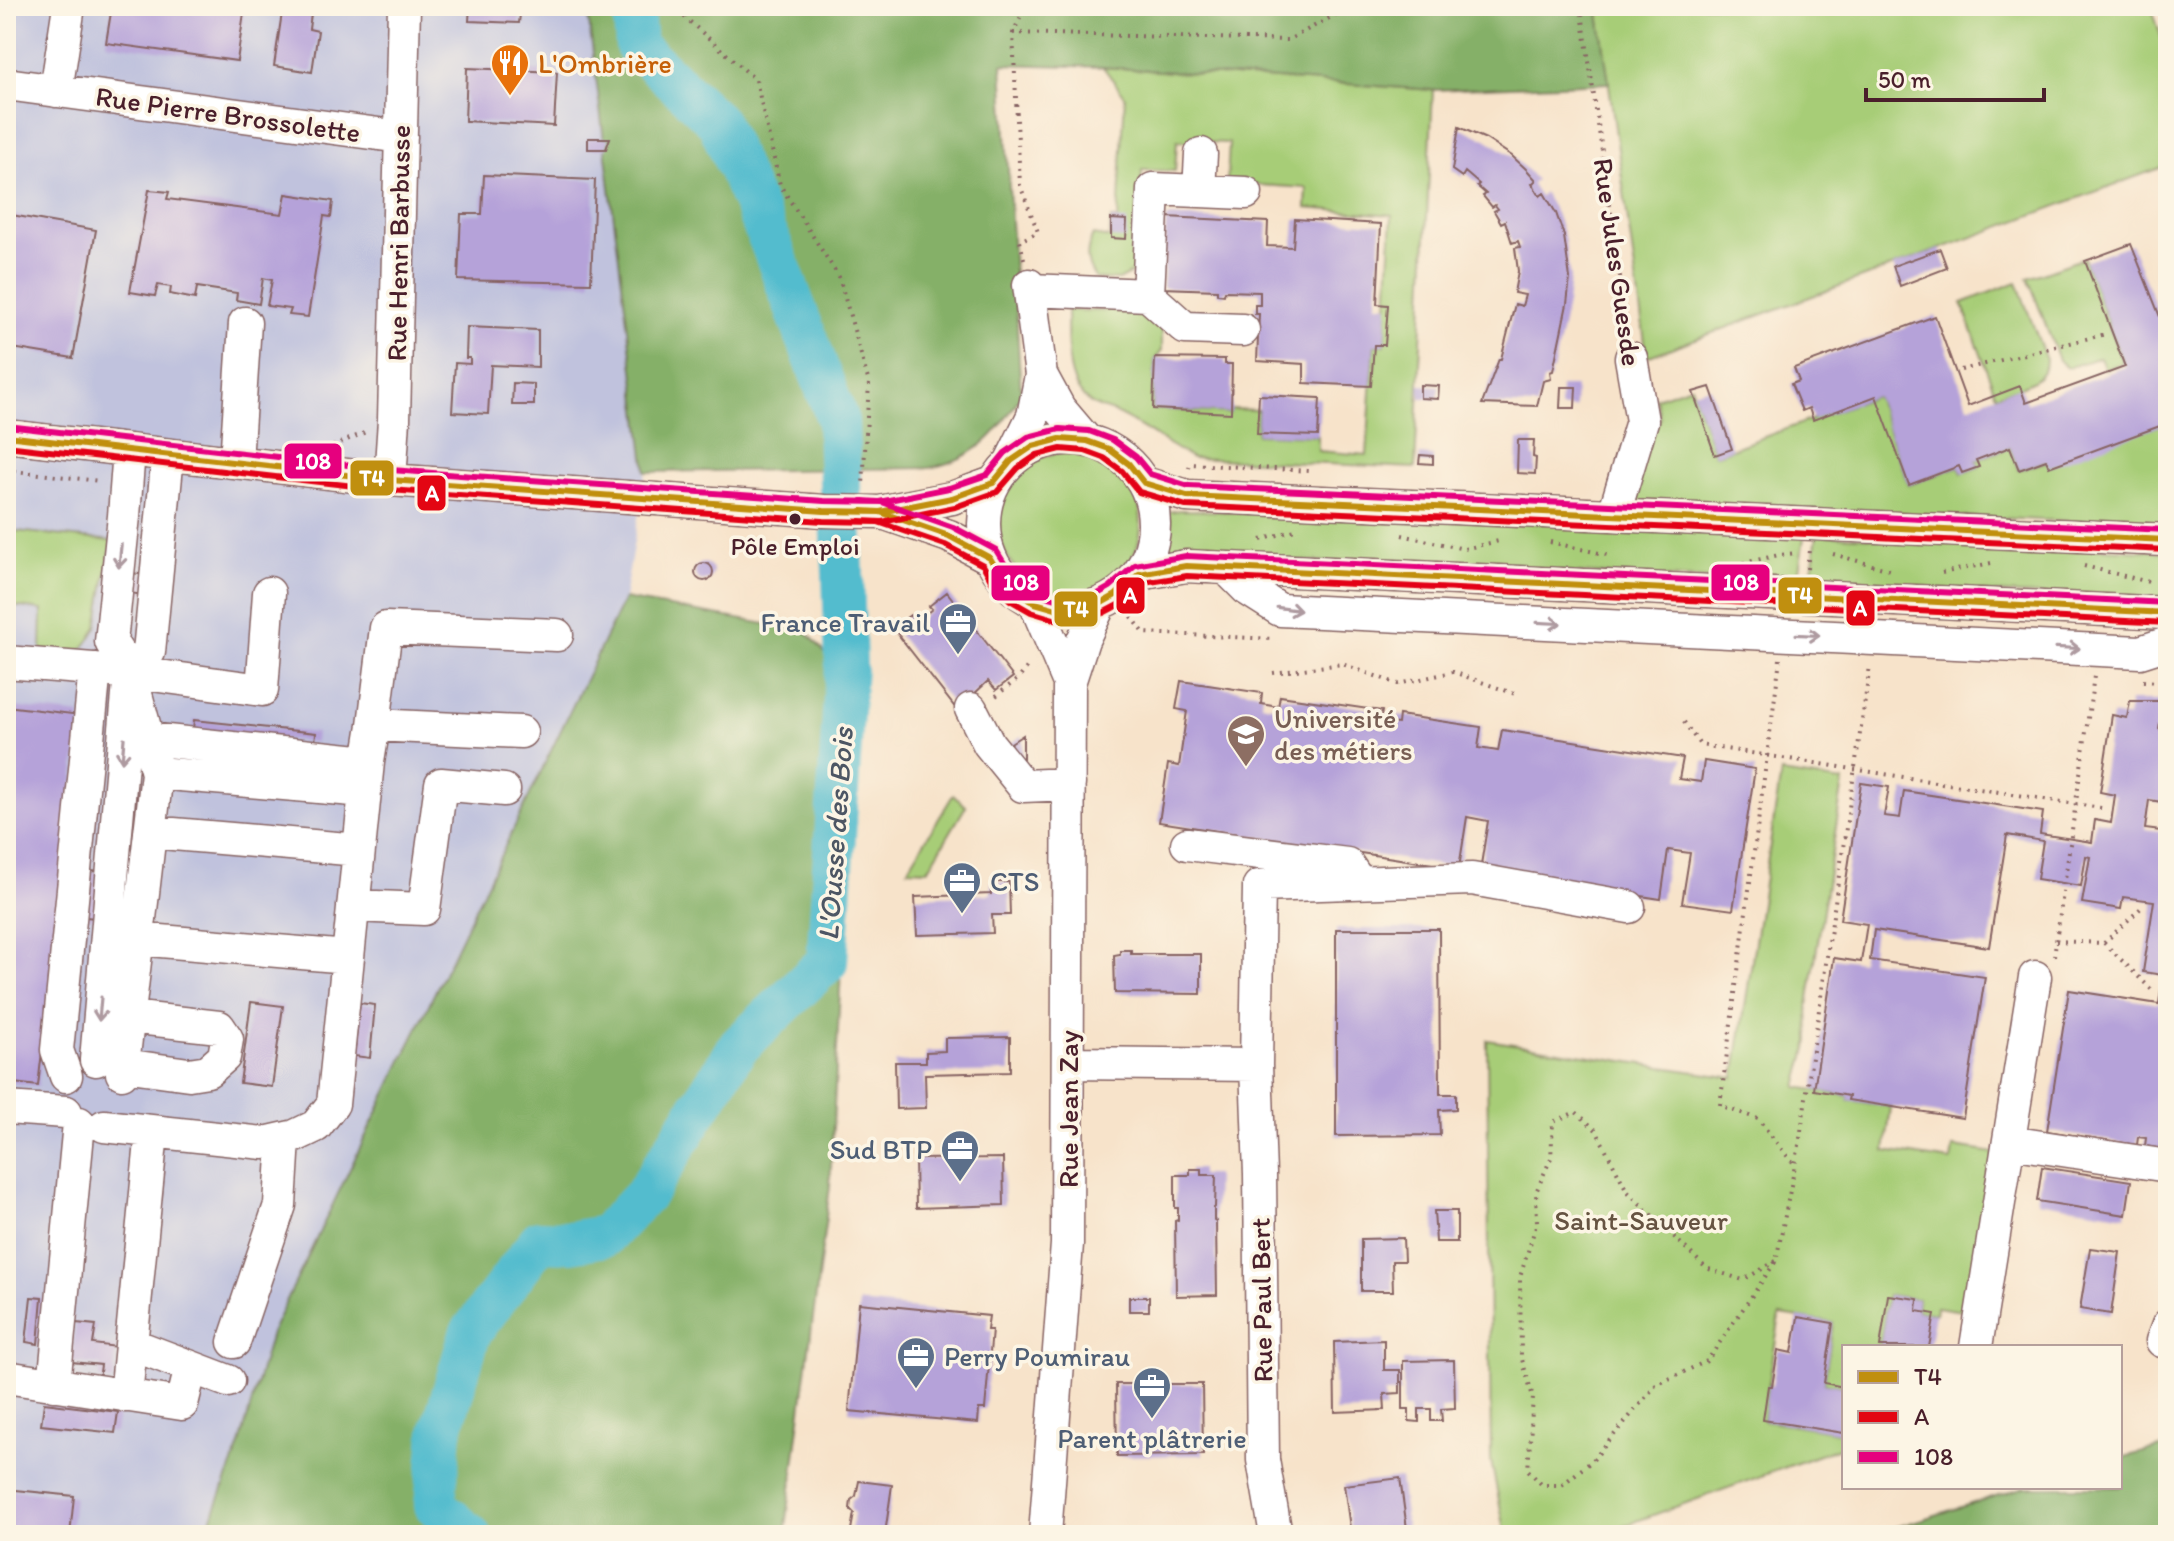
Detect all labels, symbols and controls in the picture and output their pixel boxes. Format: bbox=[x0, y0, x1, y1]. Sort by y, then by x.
restaurant icon: L'Ombrière bbox=[489, 42, 531, 97]
place label: L'Ombrière bbox=[538, 46, 672, 80]
scale bar bbox=[1866, 52, 2044, 102]
text: 50 m bbox=[1878, 65, 1931, 94]
street label: Rue Pierre Brossolette bbox=[93, 79, 363, 149]
street label: Rue Henri Barbusse bbox=[379, 124, 417, 362]
street label: Rue Jules Guesde bbox=[1587, 156, 1649, 368]
line badge: 108 bbox=[283, 442, 343, 480]
text: 108 bbox=[295, 448, 331, 475]
line badge: T4 bbox=[349, 459, 395, 497]
text: T4 bbox=[358, 465, 386, 492]
line badge: A bbox=[416, 474, 447, 512]
text: A bbox=[424, 480, 440, 507]
marker: Pôle Emploi bbox=[787, 511, 803, 527]
place label: Pôle Emploi bbox=[730, 530, 860, 562]
one-way arrow bbox=[112, 542, 127, 569]
line badge: 108 bbox=[1710, 563, 1771, 602]
line badge: 108 bbox=[990, 564, 1051, 602]
text: 108 bbox=[1003, 569, 1039, 596]
text: 108 bbox=[1723, 569, 1759, 596]
line badge: A bbox=[1115, 576, 1146, 615]
line badge: T4 bbox=[1777, 576, 1823, 615]
text: A bbox=[1122, 582, 1138, 609]
text: T4 bbox=[1786, 582, 1814, 609]
line badge: A bbox=[1845, 589, 1876, 627]
line badge: T4 bbox=[1053, 590, 1099, 628]
text: A bbox=[1852, 595, 1868, 622]
text: T4 bbox=[1062, 596, 1090, 623]
office icon: France Travail bbox=[937, 601, 979, 656]
one-way arrow bbox=[1276, 602, 1302, 617]
place label: France Travail bbox=[761, 605, 930, 639]
one-way arrow bbox=[1535, 615, 1561, 630]
one-way arrow bbox=[1794, 628, 1821, 643]
one-way arrow bbox=[2054, 641, 2081, 656]
place label: Université des métiers bbox=[1274, 701, 1413, 767]
school or university icon: Université des métiers bbox=[1225, 713, 1267, 768]
water label: L'Ousse des Bois bbox=[809, 725, 861, 942]
one-way arrow bbox=[115, 736, 130, 763]
office icon: CTS bbox=[941, 860, 983, 915]
place label: CTS bbox=[990, 864, 1039, 898]
one-way arrow bbox=[92, 995, 107, 1022]
street label: Rue Jean Zay bbox=[1051, 1030, 1085, 1188]
office icon: Sud BTP bbox=[939, 1128, 981, 1183]
place label: Sud BTP bbox=[830, 1132, 932, 1166]
park label: Saint-Sauveur bbox=[1554, 1203, 1728, 1237]
street label: Rue Paul Bert bbox=[1243, 1217, 1279, 1383]
office icon: Perry Poumirau bbox=[895, 1335, 937, 1390]
place label: Perry Poumirau bbox=[944, 1339, 1131, 1373]
legend bbox=[1842, 1345, 2122, 1489]
text: T4 bbox=[1914, 1362, 1942, 1391]
office icon: Parent plâtrerie bbox=[1131, 1365, 1173, 1420]
text: A bbox=[1914, 1402, 1929, 1431]
place label: Parent plâtrerie bbox=[1057, 1421, 1247, 1455]
text: 108 bbox=[1914, 1442, 1953, 1471]

